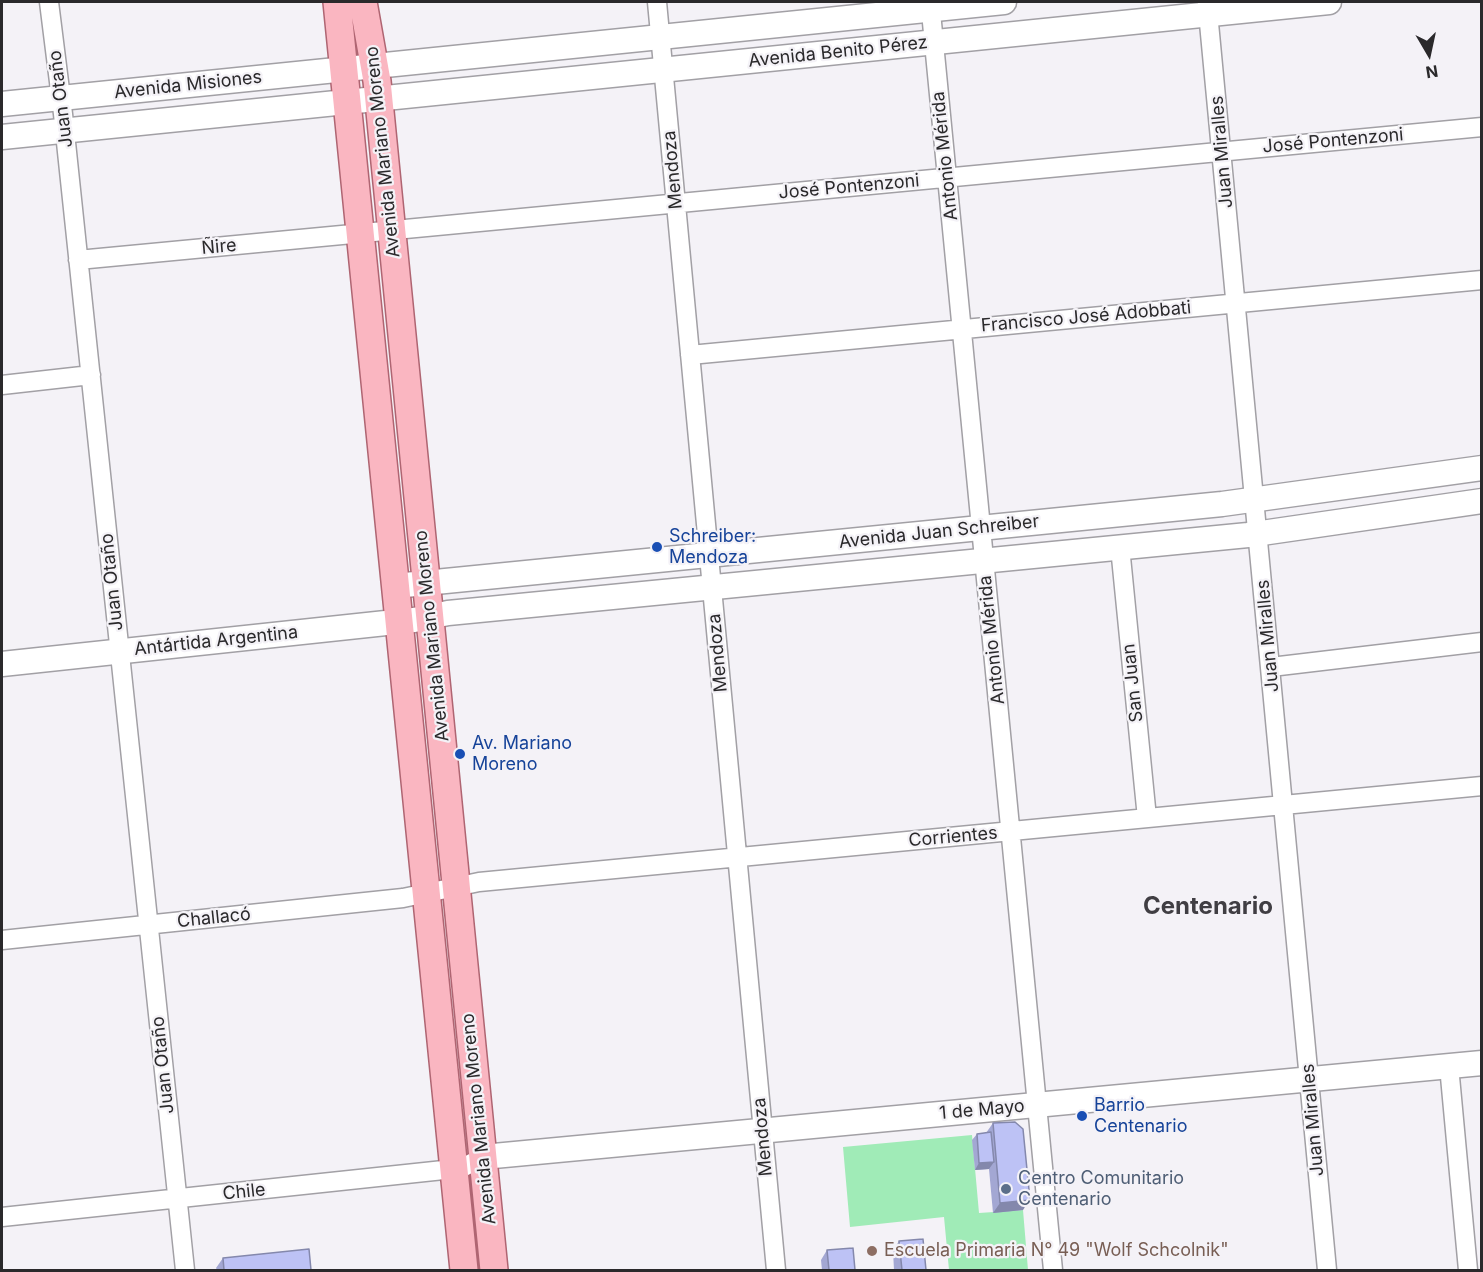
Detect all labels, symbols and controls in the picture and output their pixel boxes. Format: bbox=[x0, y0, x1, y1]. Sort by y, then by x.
north arrow bbox=[1399, 24, 1459, 84]
street label: Avenida Benito Pérez bbox=[747, 32, 929, 72]
street label: Avenida Mariano Moreno bbox=[361, 45, 405, 259]
street label: Juan Otaño bbox=[44, 49, 78, 149]
text: N bbox=[1424, 61, 1439, 83]
street label: Avenida Misiones bbox=[113, 66, 263, 104]
street label: Antonio Mérida bbox=[927, 90, 963, 222]
street label: Juan Miralles bbox=[1206, 95, 1238, 209]
street label: José Pontenzoni bbox=[1262, 124, 1404, 158]
street label: Mendoza bbox=[659, 130, 687, 210]
street label: José Pontenzoni bbox=[778, 170, 920, 204]
street label: Ñire bbox=[201, 235, 237, 259]
street label: Francisco José Adobbati bbox=[980, 297, 1192, 337]
street label: Avenida Juan Schreiber bbox=[838, 511, 1040, 553]
place label: Schreiber: Mendoza bbox=[669, 526, 756, 568]
street label: Avenida Mariano Moreno bbox=[410, 529, 454, 743]
street label: Juan Otaño bbox=[96, 532, 128, 632]
marker: Schreiber: Mendoza bbox=[650, 540, 664, 554]
street label: Antonio Mérida bbox=[974, 574, 1010, 706]
street label: Juan Miralles bbox=[1252, 579, 1284, 693]
street label: Mendoza bbox=[704, 613, 732, 693]
street label: Antártida Argentina bbox=[133, 622, 299, 660]
street label: San Juan bbox=[1118, 643, 1148, 723]
place label: Av. Mariano Moreno bbox=[472, 733, 572, 776]
marker: Av. Mariano Moreno bbox=[453, 747, 467, 761]
street label: Corrientes bbox=[908, 822, 998, 852]
district label: Centenario bbox=[1143, 893, 1273, 921]
street label: Challacó bbox=[176, 903, 252, 933]
street label: Avenida Mariano Moreno bbox=[457, 1012, 501, 1226]
street label: Juan Otaño bbox=[147, 1015, 179, 1115]
street label: Juan Miralles bbox=[1297, 1063, 1329, 1177]
place label: Barrio Centenario bbox=[1094, 1095, 1187, 1138]
street label: 1 de Mayo bbox=[938, 1096, 1026, 1124]
street label: Mendoza bbox=[749, 1097, 777, 1177]
marker: Barrio Centenario bbox=[1075, 1109, 1089, 1123]
place label: Centro Comunitario Centenario bbox=[1018, 1168, 1184, 1210]
street label: Chile bbox=[221, 1179, 267, 1205]
marker: Centro Comunitario Centenario bbox=[999, 1182, 1013, 1196]
place label: Escuela Primaria N° 49 "Wolf Schcolnik" bbox=[884, 1240, 1229, 1262]
marker: Escuela Primaria N° 49 "Wolf Schcolnik" bbox=[865, 1244, 879, 1258]

